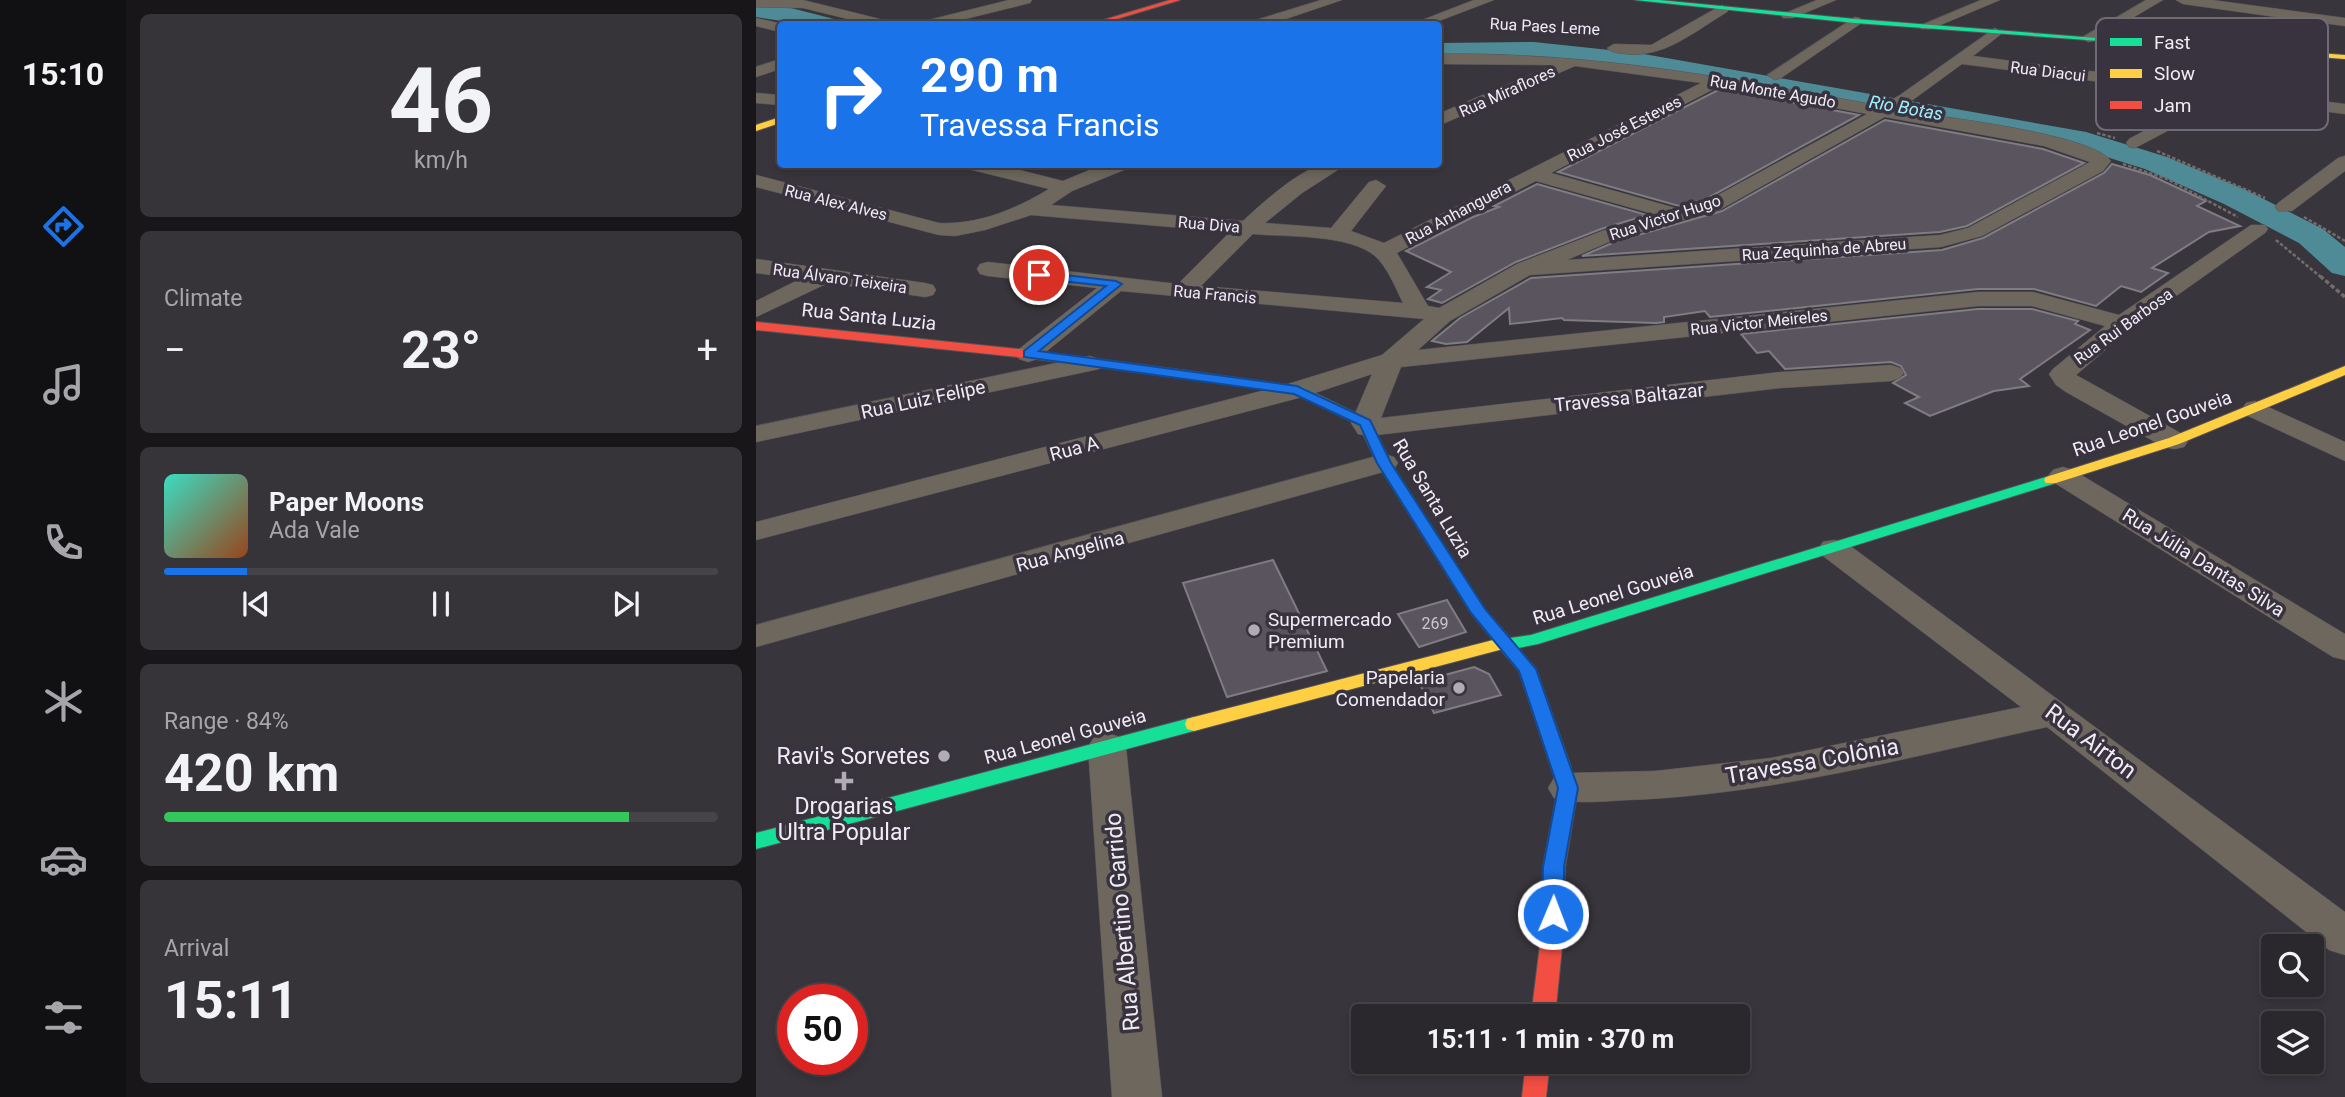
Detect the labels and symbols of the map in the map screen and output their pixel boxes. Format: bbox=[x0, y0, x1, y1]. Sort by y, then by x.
street label: Rua Paes Leme bbox=[1489, 14, 1601, 39]
legend bbox=[2096, 18, 2328, 130]
text: Fast bbox=[2154, 31, 2191, 54]
street label: Rua Diacui bbox=[2009, 57, 2087, 86]
street label: Rua Miraflores bbox=[1456, 62, 1558, 121]
text: Slow bbox=[2154, 62, 2195, 85]
street label: Rua Monte Agudo bbox=[1709, 71, 1837, 112]
water label: Rio Botas bbox=[1868, 91, 1945, 124]
street label: Rua José Esteves bbox=[1564, 92, 1684, 165]
text: Jam bbox=[2154, 94, 2191, 117]
street label: Rua Anhanguera bbox=[1402, 177, 1514, 248]
street label: Rua Alex Alves bbox=[783, 181, 889, 224]
street label: Rua Victor Hugo bbox=[1607, 191, 1723, 244]
street label: Rua Diva bbox=[1177, 212, 1241, 237]
street label: Rua Zequinha de Abreu bbox=[1741, 234, 1907, 265]
pin bbox=[1009, 245, 1069, 305]
street label: Rua Álvaro Teixeira bbox=[772, 260, 908, 297]
street label: Rua Francis bbox=[1173, 281, 1257, 308]
street label: Rua Rui Barbosa bbox=[2070, 284, 2176, 368]
street label: Rua Santa Luzia bbox=[800, 298, 937, 335]
street label: Rua Victor Meireles bbox=[1689, 306, 1829, 339]
street label: Rua Luiz Felipe bbox=[859, 375, 987, 424]
street label: Travessa Baltazar bbox=[1553, 378, 1706, 417]
street label: Rua Leonel Gouveia bbox=[2070, 385, 2235, 461]
street label: Rua A bbox=[1047, 431, 1102, 466]
street label: Rua Santa Luzia bbox=[1388, 434, 1477, 562]
street label: Rua Júlia Dantas Silva bbox=[2118, 503, 2289, 622]
street label: Rua Angelina bbox=[1014, 526, 1127, 577]
street label: Rua Leonel Gouveia bbox=[1530, 559, 1696, 630]
place label: Supermercado Premium bbox=[1268, 608, 1392, 653]
house number: 269 bbox=[1422, 614, 1448, 633]
marker: Supermercado Premium bbox=[1246, 622, 1262, 638]
place label: Papelaria Comendador bbox=[1336, 666, 1446, 711]
marker: Papelaria Comendador bbox=[1451, 680, 1467, 696]
street label: Rua Airton bbox=[2040, 698, 2142, 784]
street label: Rua Leonel Gouveia bbox=[982, 704, 1149, 769]
street label: Travessa Colônia bbox=[1723, 733, 1901, 790]
place label: Ravi's Sorvetes bbox=[777, 743, 930, 770]
marker: Ravi's Sorvetes bbox=[936, 748, 952, 764]
marker: Drogarias Ultra Popular bbox=[836, 773, 852, 789]
place label: Drogarias Ultra Popular bbox=[778, 793, 910, 846]
street label: Rua Albertino Garrido bbox=[1099, 812, 1145, 1032]
position arrow bbox=[1516, 877, 1590, 951]
speed limit sign: 50 bbox=[777, 984, 868, 1075]

